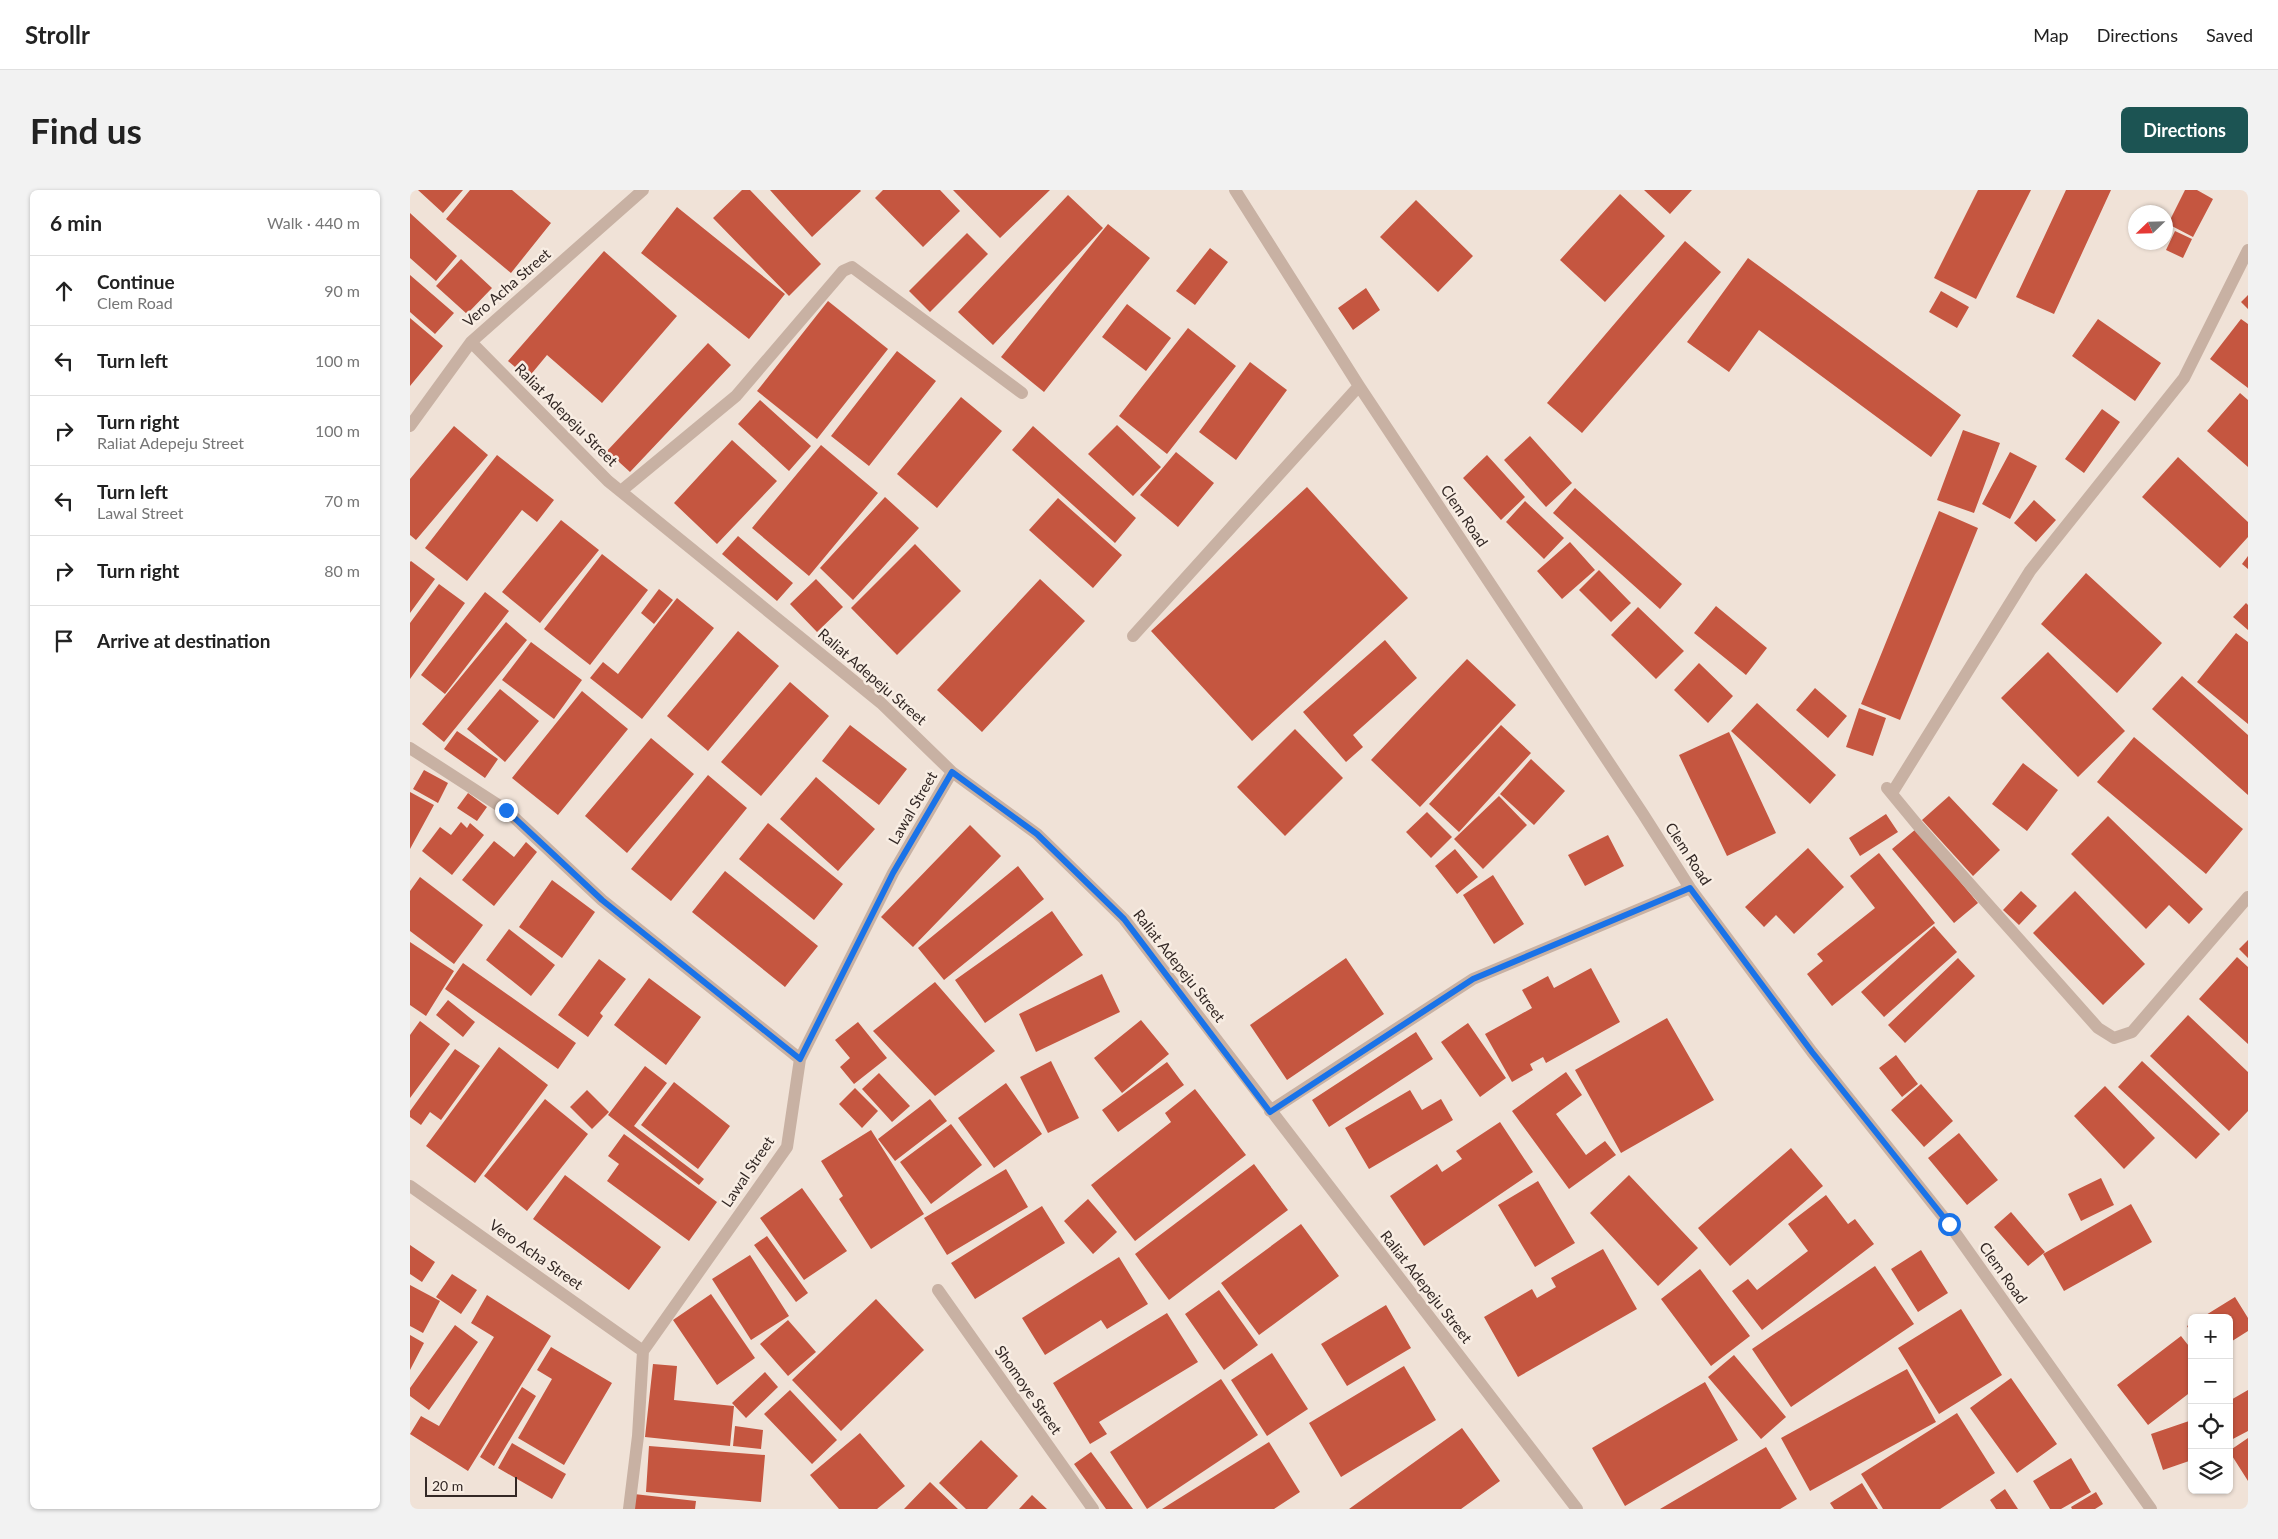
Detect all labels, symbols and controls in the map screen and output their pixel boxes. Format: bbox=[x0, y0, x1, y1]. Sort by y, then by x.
text: Strollr bbox=[25, 20, 90, 49]
text: Map bbox=[2033, 24, 2069, 46]
text: Directions bbox=[2097, 24, 2178, 46]
text: Saved bbox=[2206, 24, 2253, 46]
button: Directions bbox=[2121, 107, 2248, 153]
text: Find us bbox=[30, 109, 142, 151]
north arrow bbox=[2128, 205, 2173, 250]
text: 6 min bbox=[50, 210, 102, 235]
text: Walk · 440 m bbox=[267, 213, 360, 232]
street label: Vero Acha Street bbox=[459, 244, 554, 330]
text: Continue bbox=[97, 270, 175, 293]
icon: ahead bbox=[50, 277, 78, 305]
text: 90 m bbox=[324, 281, 360, 300]
text: Clem Road bbox=[97, 293, 173, 312]
icon: left bbox=[50, 347, 78, 375]
text: Turn left bbox=[97, 349, 168, 372]
text: 100 m bbox=[315, 351, 360, 370]
street label: Raliat Adepeju Street bbox=[512, 359, 622, 470]
text: Turn right bbox=[97, 410, 179, 433]
icon: right bbox=[50, 417, 78, 445]
text: 100 m bbox=[315, 421, 360, 440]
text: Raliat Adepeju Street bbox=[97, 433, 244, 452]
text: Turn left bbox=[97, 480, 168, 503]
street label: Clem Road bbox=[1438, 481, 1492, 550]
icon: left bbox=[50, 487, 78, 515]
text: 70 m bbox=[324, 491, 360, 510]
text: Lawal Street bbox=[97, 503, 184, 522]
icon: right bbox=[50, 557, 78, 585]
text: Turn right bbox=[97, 559, 179, 582]
text: 80 m bbox=[324, 561, 360, 580]
street label: Raliat Adepeju Street bbox=[815, 624, 931, 729]
icon: arrive bbox=[50, 627, 78, 655]
text: Arrive at destination bbox=[97, 629, 270, 652]
street label: Lawal Street bbox=[884, 767, 941, 847]
route end bbox=[495, 799, 518, 822]
street label: Clem Road bbox=[1662, 819, 1716, 888]
street label: Raliat Adepeju Street bbox=[1130, 906, 1230, 1026]
street label: Lawal Street bbox=[717, 1132, 778, 1210]
route start bbox=[1938, 1213, 1961, 1236]
street label: Vero Acha Street bbox=[486, 1215, 587, 1294]
street label: Raliat Adepeju Street bbox=[1377, 1227, 1477, 1347]
street label: Clem Road bbox=[1976, 1238, 2032, 1307]
map controls bbox=[2188, 1314, 2233, 1494]
button: + bbox=[2188, 1314, 2233, 1359]
street label: Shomoye Street bbox=[992, 1342, 1066, 1438]
button: − bbox=[2188, 1359, 2233, 1404]
button: locate bbox=[2188, 1404, 2233, 1449]
button: layers bbox=[2188, 1449, 2233, 1494]
scale bar bbox=[425, 1474, 518, 1497]
text: 20 m bbox=[432, 1477, 463, 1494]

